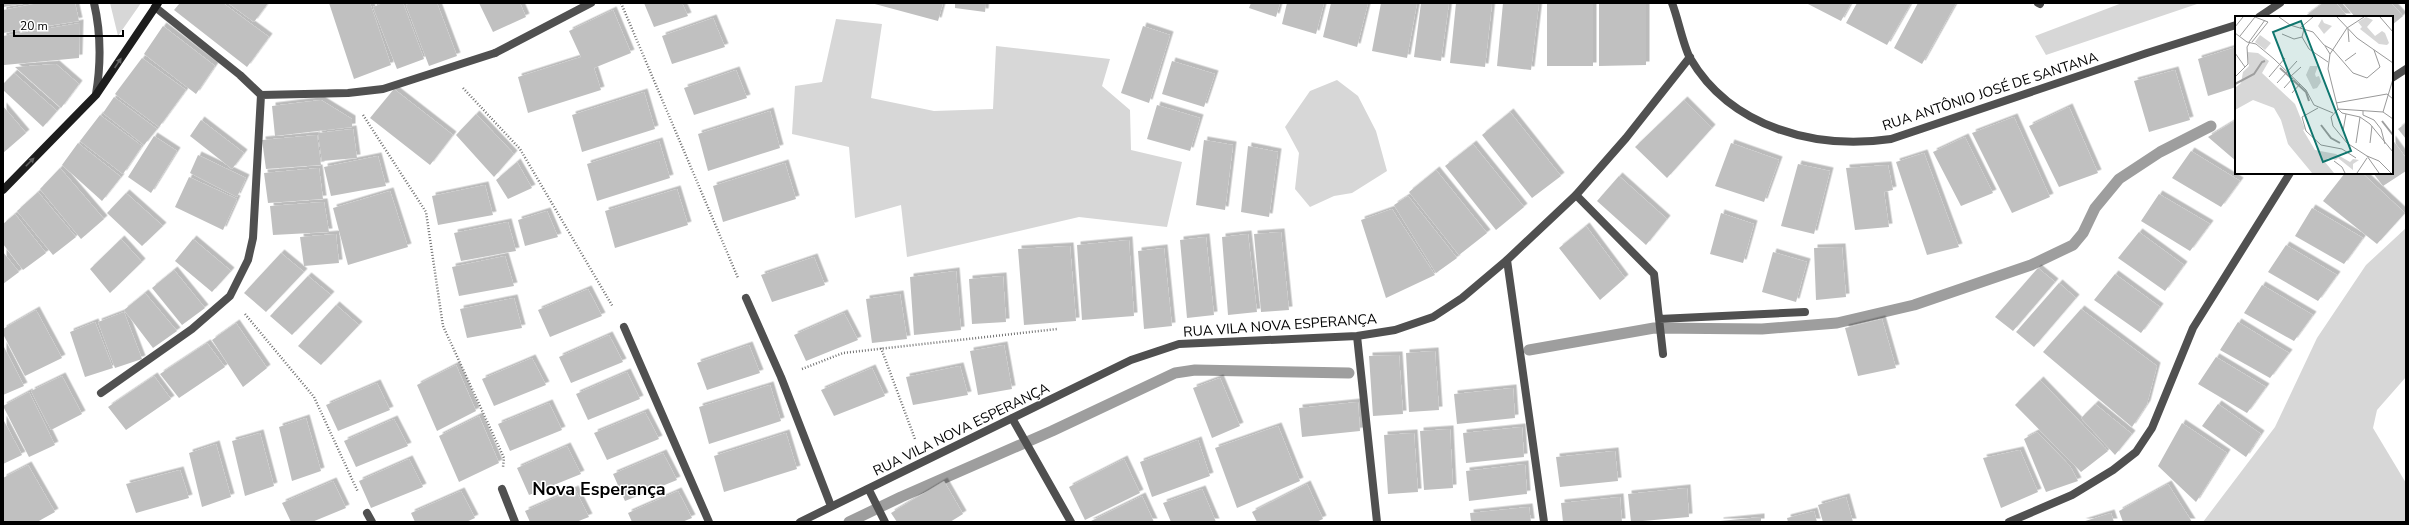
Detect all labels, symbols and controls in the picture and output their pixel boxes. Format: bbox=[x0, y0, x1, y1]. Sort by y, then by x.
scale bar bbox=[14, 12, 123, 38]
inset map bbox=[2235, 16, 2393, 174]
text: 20 m bbox=[20, 18, 48, 34]
street label: RUA ANTÔNIO JOSÉ DE SANTANA bbox=[1880, 48, 2100, 135]
one-way arrow bbox=[114, 58, 122, 68]
one-way arrow bbox=[25, 157, 35, 167]
street label: RUA VILA NOVA ESPERANÇA bbox=[1183, 309, 1377, 342]
street label: RUA VILA NOVA ESPERANÇA bbox=[870, 378, 1053, 481]
district label: Nova Esperança bbox=[532, 477, 666, 501]

